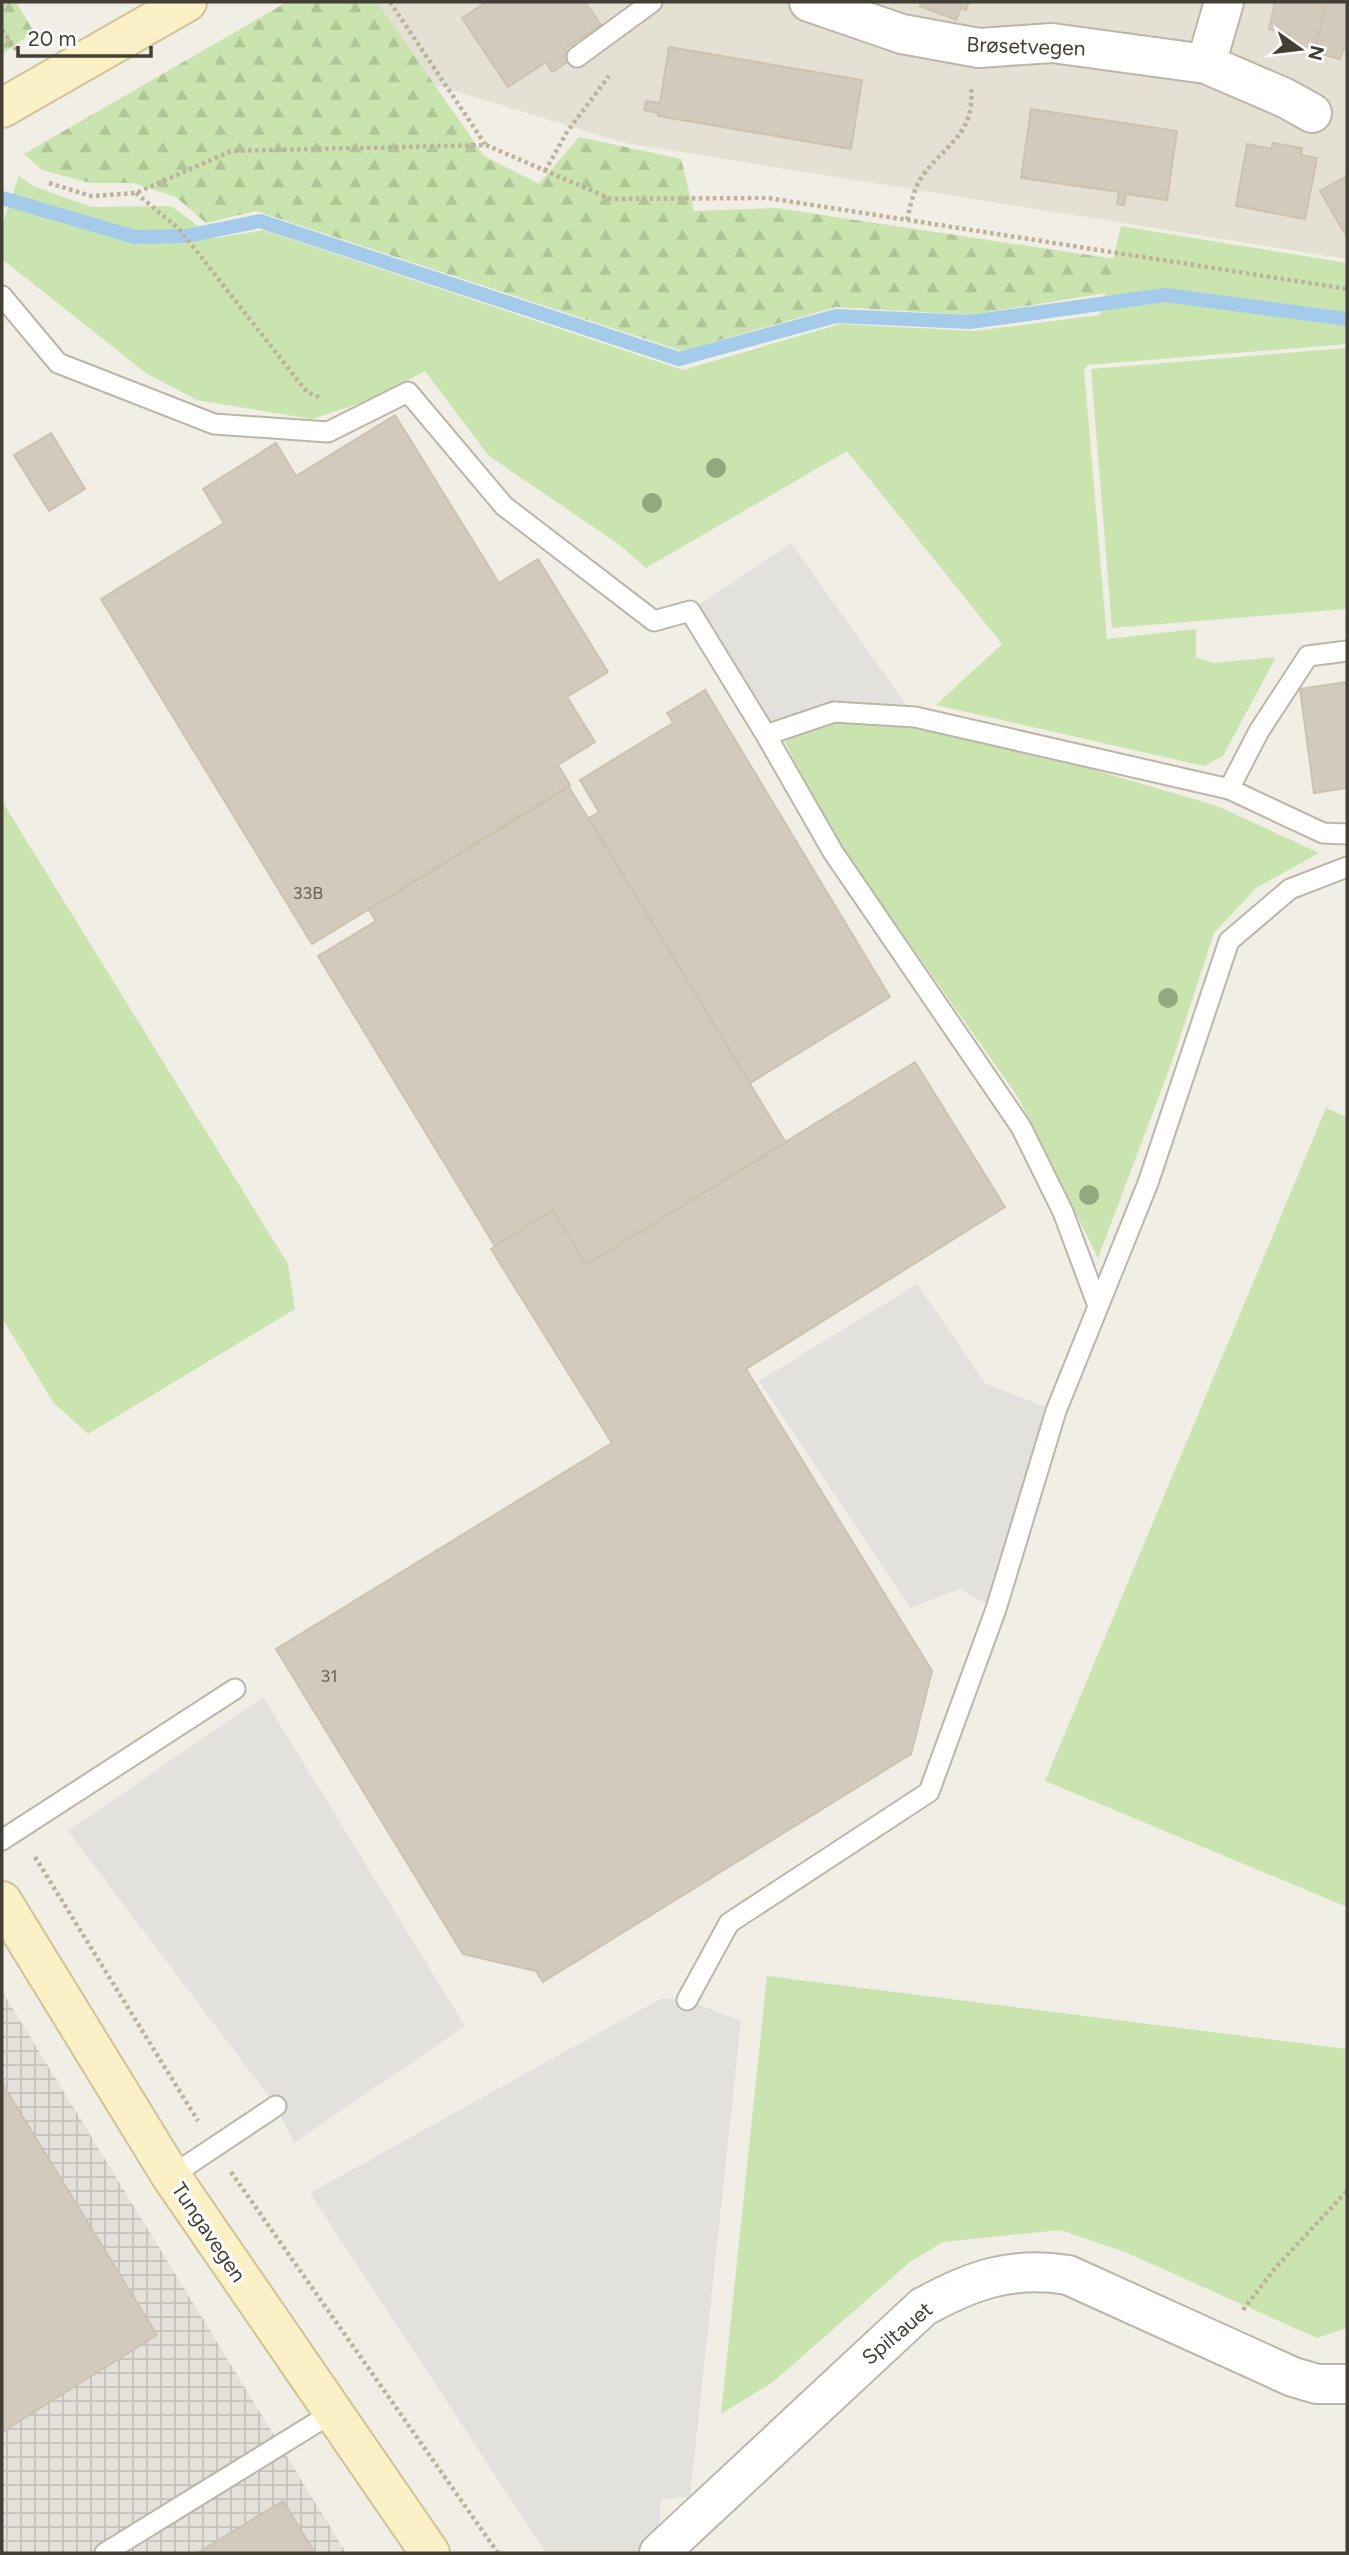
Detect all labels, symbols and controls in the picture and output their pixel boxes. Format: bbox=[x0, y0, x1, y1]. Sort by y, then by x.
scale bar bbox=[18, 14, 150, 58]
north arrow bbox=[1265, 14, 1335, 84]
text: 20 m bbox=[28, 26, 76, 51]
street label: Brøsetvegen bbox=[966, 31, 1086, 61]
text: N bbox=[1303, 43, 1329, 63]
house number: 33B bbox=[293, 882, 323, 904]
house number: 31 bbox=[320, 1665, 338, 1687]
street label: Tungavegen bbox=[167, 2178, 251, 2286]
street label: Spiltauet bbox=[857, 2296, 937, 2370]

